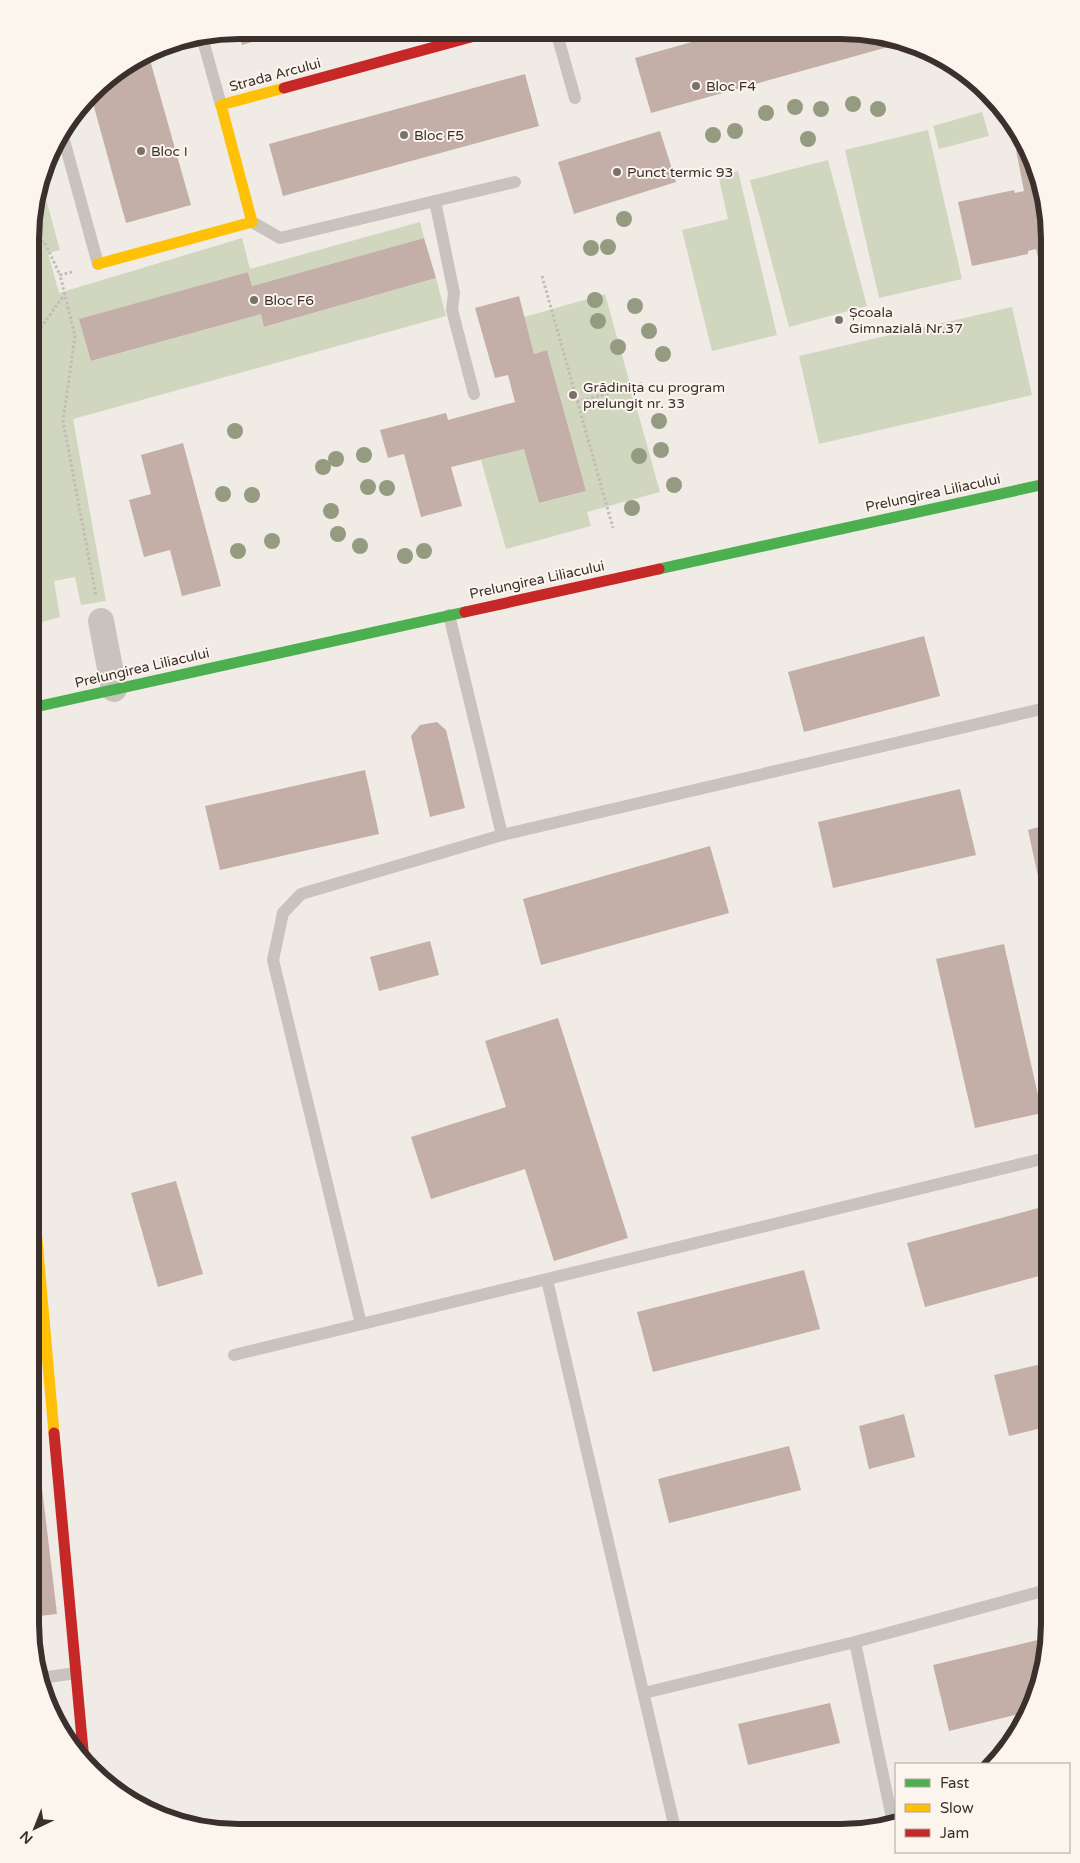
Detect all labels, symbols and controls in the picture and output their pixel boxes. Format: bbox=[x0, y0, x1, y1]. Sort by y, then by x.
street label: Strada Arcului bbox=[227, 55, 323, 95]
place label: Bloc F4 bbox=[706, 78, 756, 95]
marker: Bloc F4 bbox=[690, 80, 702, 92]
place label: Bloc F5 bbox=[414, 127, 464, 144]
marker: Bloc F5 bbox=[398, 129, 410, 141]
place label: Bloc I bbox=[151, 143, 188, 160]
marker: Bloc I bbox=[135, 145, 147, 157]
place label: Punct termic 93 bbox=[627, 164, 733, 181]
marker: Punct termic 93 bbox=[611, 166, 623, 178]
place label: Bloc F6 bbox=[264, 292, 314, 309]
marker: Bloc F6 bbox=[248, 294, 260, 306]
place label: Școala Gimnazială Nr.37 bbox=[849, 304, 963, 337]
marker: Școala Gimnazială Nr.37 bbox=[833, 314, 845, 326]
place label: Grădinița cu program prelungit nr. 33 bbox=[583, 379, 725, 412]
marker: Grădinița cu program prelungit nr. 33 bbox=[567, 389, 579, 401]
street label: Prelungirea Liliacului bbox=[864, 470, 1002, 516]
street label: Prelungirea Liliacului bbox=[468, 557, 606, 603]
street label: Prelungirea Liliacului bbox=[73, 644, 211, 692]
legend bbox=[895, 1763, 1070, 1853]
text: Fast bbox=[940, 1774, 970, 1792]
text: Slow bbox=[940, 1799, 974, 1817]
north arrow bbox=[10, 1803, 60, 1853]
text: Jam bbox=[940, 1824, 969, 1842]
text: N bbox=[17, 1827, 36, 1847]

